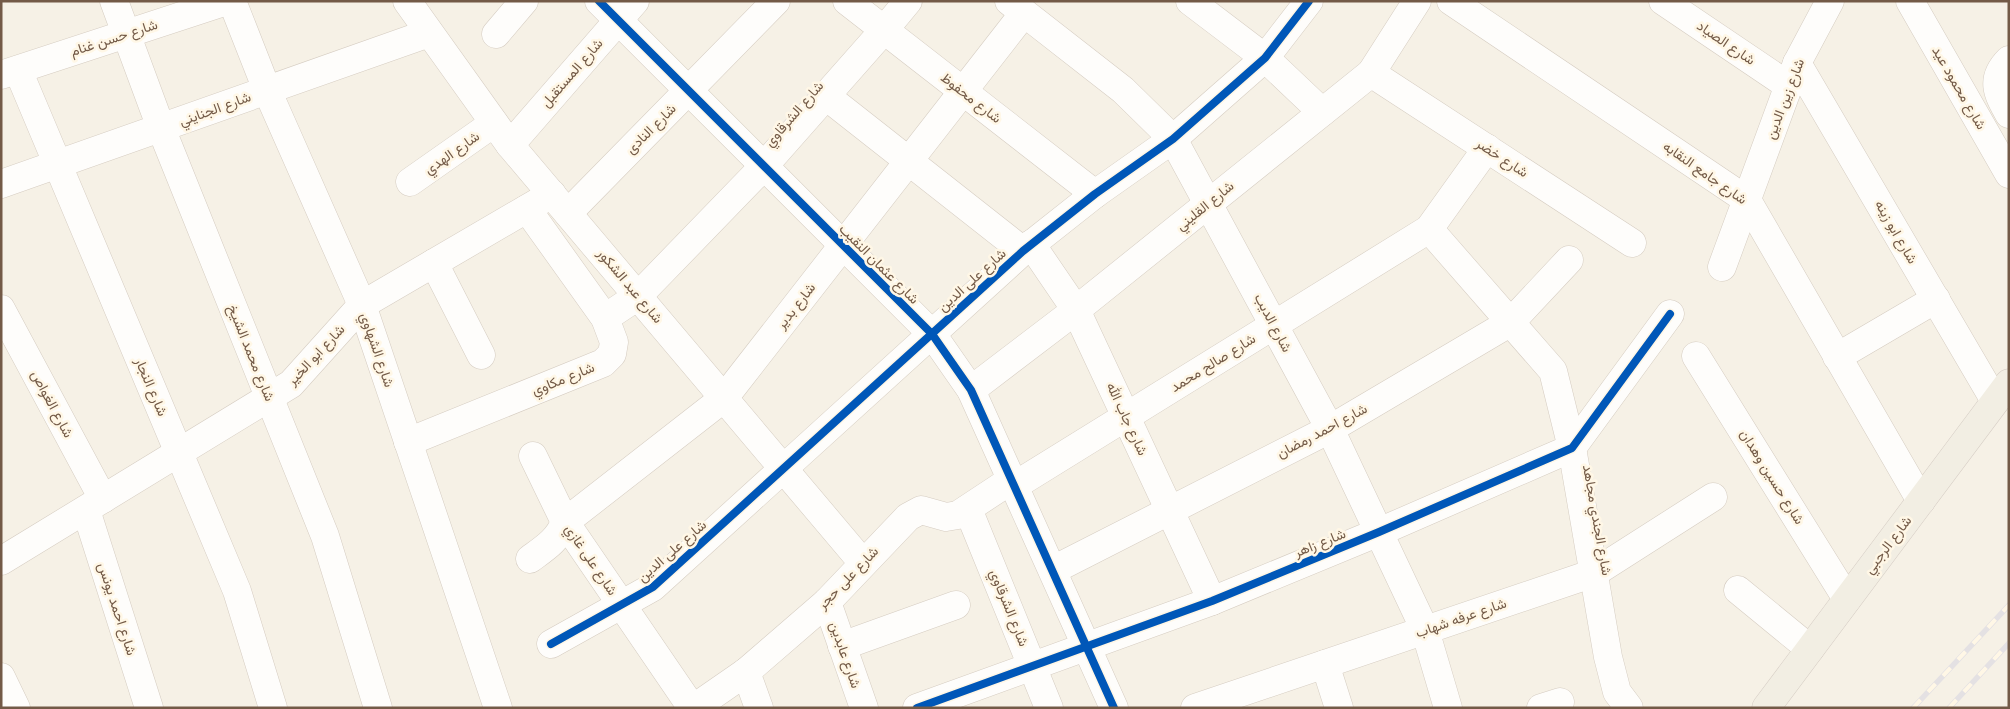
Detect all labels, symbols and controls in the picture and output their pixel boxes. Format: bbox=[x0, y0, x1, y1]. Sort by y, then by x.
street label: شارع حسن غنام bbox=[68, 16, 160, 62]
street label: شارع الصياد bbox=[1693, 17, 1758, 70]
street label: شارع المستقبل bbox=[538, 35, 608, 112]
street label: شارع محمود عيد bbox=[1927, 43, 1990, 134]
street label: شارع زين الدين bbox=[1762, 56, 1810, 142]
street label: شارع محفوظ bbox=[936, 69, 1005, 129]
street label: شارع الشرقاوي bbox=[761, 78, 829, 152]
street label: شارع الجنايني bbox=[177, 88, 254, 133]
street label: شارع النادى bbox=[622, 100, 681, 159]
street label: شارع الهدي bbox=[421, 128, 485, 181]
street label: شارع خضر bbox=[1471, 134, 1531, 183]
street label: شارع جامع النقابه bbox=[1659, 138, 1750, 210]
street label: شارع القليني bbox=[1173, 178, 1239, 237]
street label: شارع ابو زينه bbox=[1869, 197, 1921, 268]
street label: شارع عثمان النقيب bbox=[834, 220, 923, 309]
street label: شارع عبد الشكور bbox=[592, 244, 666, 328]
street label: شارع على الدين bbox=[934, 245, 1011, 317]
street label: شارع بدير bbox=[772, 280, 821, 334]
street label: شارع الديب bbox=[1249, 291, 1296, 356]
street label: شارع محمد الشيخ bbox=[222, 302, 278, 405]
street label: شارع الشهاوي bbox=[353, 310, 398, 390]
street label: شارع ابو الخير bbox=[283, 321, 350, 391]
street label: شارع صالح محمد bbox=[1167, 330, 1260, 398]
street label: شارع النجار bbox=[129, 354, 171, 420]
street label: شارع مكاوي bbox=[529, 359, 598, 402]
street label: شارع الغواص bbox=[25, 367, 77, 442]
street label: شارع جاب الله bbox=[1101, 380, 1151, 459]
street label: شارع احمد رمضان bbox=[1274, 400, 1371, 464]
street label: شارع حسين وهدان bbox=[1734, 426, 1808, 529]
street label: شارع الجندي مجاهد bbox=[1576, 463, 1615, 577]
street label: شارع الرجبي bbox=[1861, 513, 1918, 579]
street label: شارع على الدين bbox=[634, 516, 711, 587]
street label: شارع على غازي bbox=[559, 521, 621, 600]
street label: شارع زاهر bbox=[1291, 525, 1349, 563]
street label: شارع على حجر bbox=[813, 543, 884, 615]
street label: شارع احمد يونس bbox=[92, 561, 140, 658]
street label: شارع الشرقاوي bbox=[983, 567, 1032, 650]
street label: شارع عرفه شهاب bbox=[1413, 595, 1509, 643]
street label: شارع عابدين bbox=[824, 619, 864, 691]

